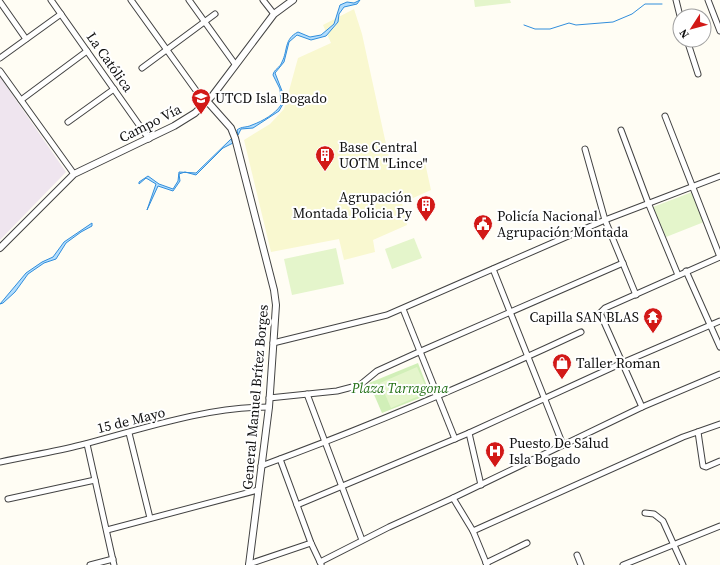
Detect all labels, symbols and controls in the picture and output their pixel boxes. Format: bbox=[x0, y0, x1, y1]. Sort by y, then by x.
north arrow bbox=[672, 8, 712, 48]
text: N bbox=[676, 26, 693, 41]
street label: La Católica bbox=[82, 28, 139, 97]
school or university icon: UTCD Isla Bogado bbox=[190, 87, 212, 115]
place label: UTCD Isla Bogado bbox=[215, 88, 327, 108]
street label: Campo Vía bbox=[115, 98, 185, 147]
place label: Base Central UOTM "Lince" bbox=[339, 137, 428, 173]
building icon: Base Central UOTM "Lince" bbox=[314, 144, 336, 172]
place label: Agrupación Montada Policia Py bbox=[293, 187, 413, 223]
building icon: Agrupación Montada Policia Py bbox=[415, 194, 437, 222]
place label: Policía Nacional Agrupación Montada bbox=[497, 206, 629, 242]
public building icon: Policía Nacional Agrupación Montada bbox=[472, 213, 494, 241]
street label: General Manuel Brítez Borges bbox=[237, 304, 273, 490]
temple icon: Capilla SAN BLAS bbox=[642, 306, 664, 334]
place label: Capilla SAN BLAS bbox=[530, 307, 639, 327]
shop icon: Taller Roman bbox=[551, 352, 573, 380]
place label: Taller Roman bbox=[576, 353, 661, 373]
park label: Plaza Tarragona bbox=[350, 378, 449, 398]
street label: 15 de Mayo bbox=[95, 402, 167, 438]
place label: Puesto De Salud Isla Bogado bbox=[509, 433, 609, 469]
hospital icon: Puesto De Salud Isla Bogado bbox=[484, 440, 506, 468]

